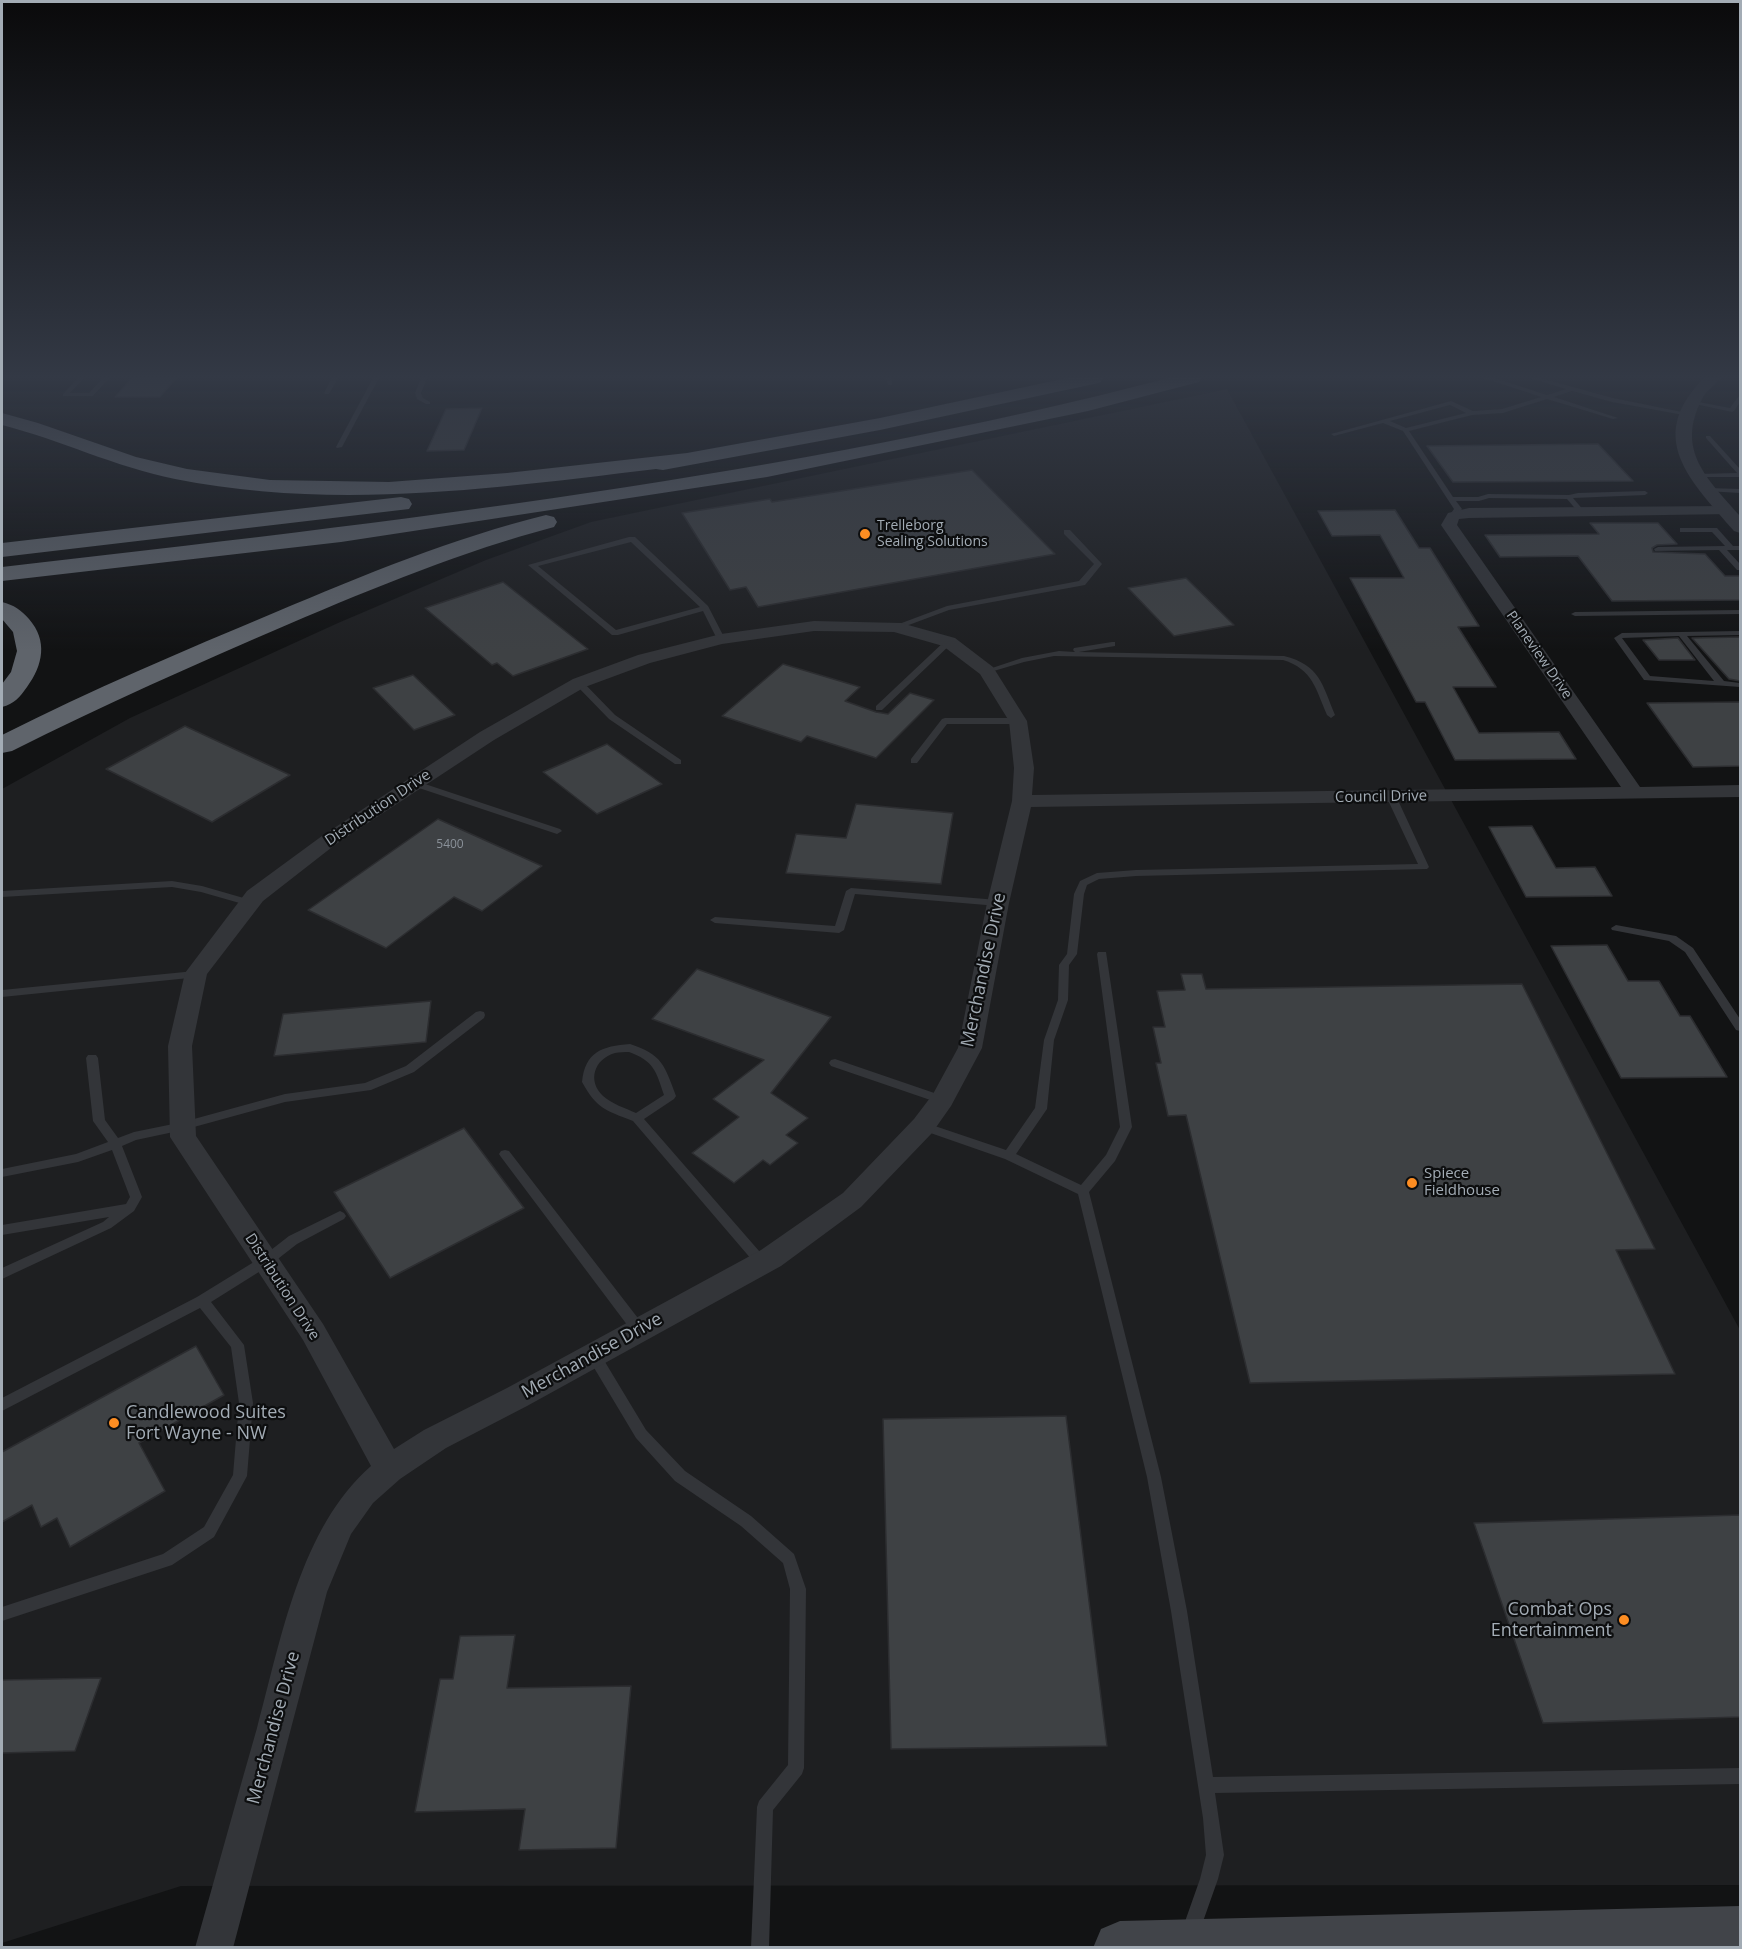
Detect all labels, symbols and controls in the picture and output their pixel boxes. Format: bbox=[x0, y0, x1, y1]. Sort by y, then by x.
place label: Trelleborg Sealing Solutions bbox=[877, 518, 988, 550]
marker: Trelleborg Sealing Solutions bbox=[858, 527, 872, 541]
street label: Planeview Drive bbox=[1502, 608, 1576, 702]
street label: Distribution Drive bbox=[322, 766, 434, 850]
street label: Council Drive bbox=[1335, 787, 1427, 807]
house number: 5400 bbox=[436, 838, 464, 852]
street label: Merchandise Drive bbox=[957, 891, 1011, 1049]
place label: Spiece Fieldhouse bbox=[1424, 1165, 1500, 1200]
marker: Spiece Fieldhouse bbox=[1405, 1176, 1419, 1190]
street label: Distribution Drive bbox=[241, 1230, 323, 1344]
street label: Merchandise Drive bbox=[518, 1308, 666, 1404]
place label: Candlewood Suites Fort Wayne - NW bbox=[126, 1402, 286, 1444]
marker: Candlewood Suites Fort Wayne - NW bbox=[107, 1416, 121, 1430]
place label: Combat Ops Entertainment bbox=[1491, 1599, 1612, 1642]
marker: Combat Ops Entertainment bbox=[1617, 1613, 1631, 1627]
street label: Merchandise Drive bbox=[243, 1649, 305, 1807]

